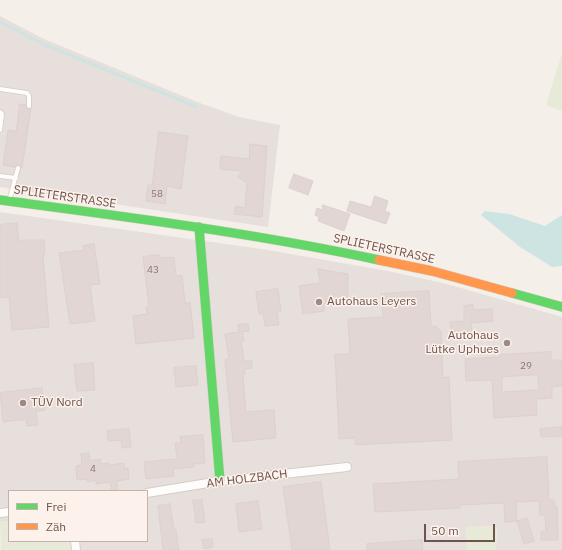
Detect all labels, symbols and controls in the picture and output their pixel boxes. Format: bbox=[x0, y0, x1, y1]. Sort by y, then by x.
street label: SPLIETERSTRASSE bbox=[13, 183, 117, 211]
house number: 58 bbox=[151, 188, 163, 200]
street label: SPLIETERSTRASSE bbox=[332, 231, 436, 267]
house number: 43 bbox=[147, 264, 159, 276]
place label: Autohaus Leyers bbox=[327, 295, 416, 309]
marker: Autohaus Leyers bbox=[314, 297, 324, 307]
place label: Autohaus Lütke Uphues bbox=[425, 329, 499, 357]
marker: Autohaus Lütke Uphues bbox=[502, 338, 512, 348]
house number: 29 bbox=[520, 360, 532, 372]
place label: TÜV Nord bbox=[31, 396, 83, 410]
marker: TÜV Nord bbox=[18, 398, 28, 408]
house number: 4 bbox=[90, 463, 96, 475]
street label: AM HOLZBACH bbox=[206, 467, 288, 491]
legend bbox=[8, 490, 148, 542]
text: Frei bbox=[46, 499, 66, 514]
scale bar bbox=[426, 516, 497, 542]
text: Zäh bbox=[46, 519, 66, 534]
text: 50 m bbox=[431, 523, 459, 538]

